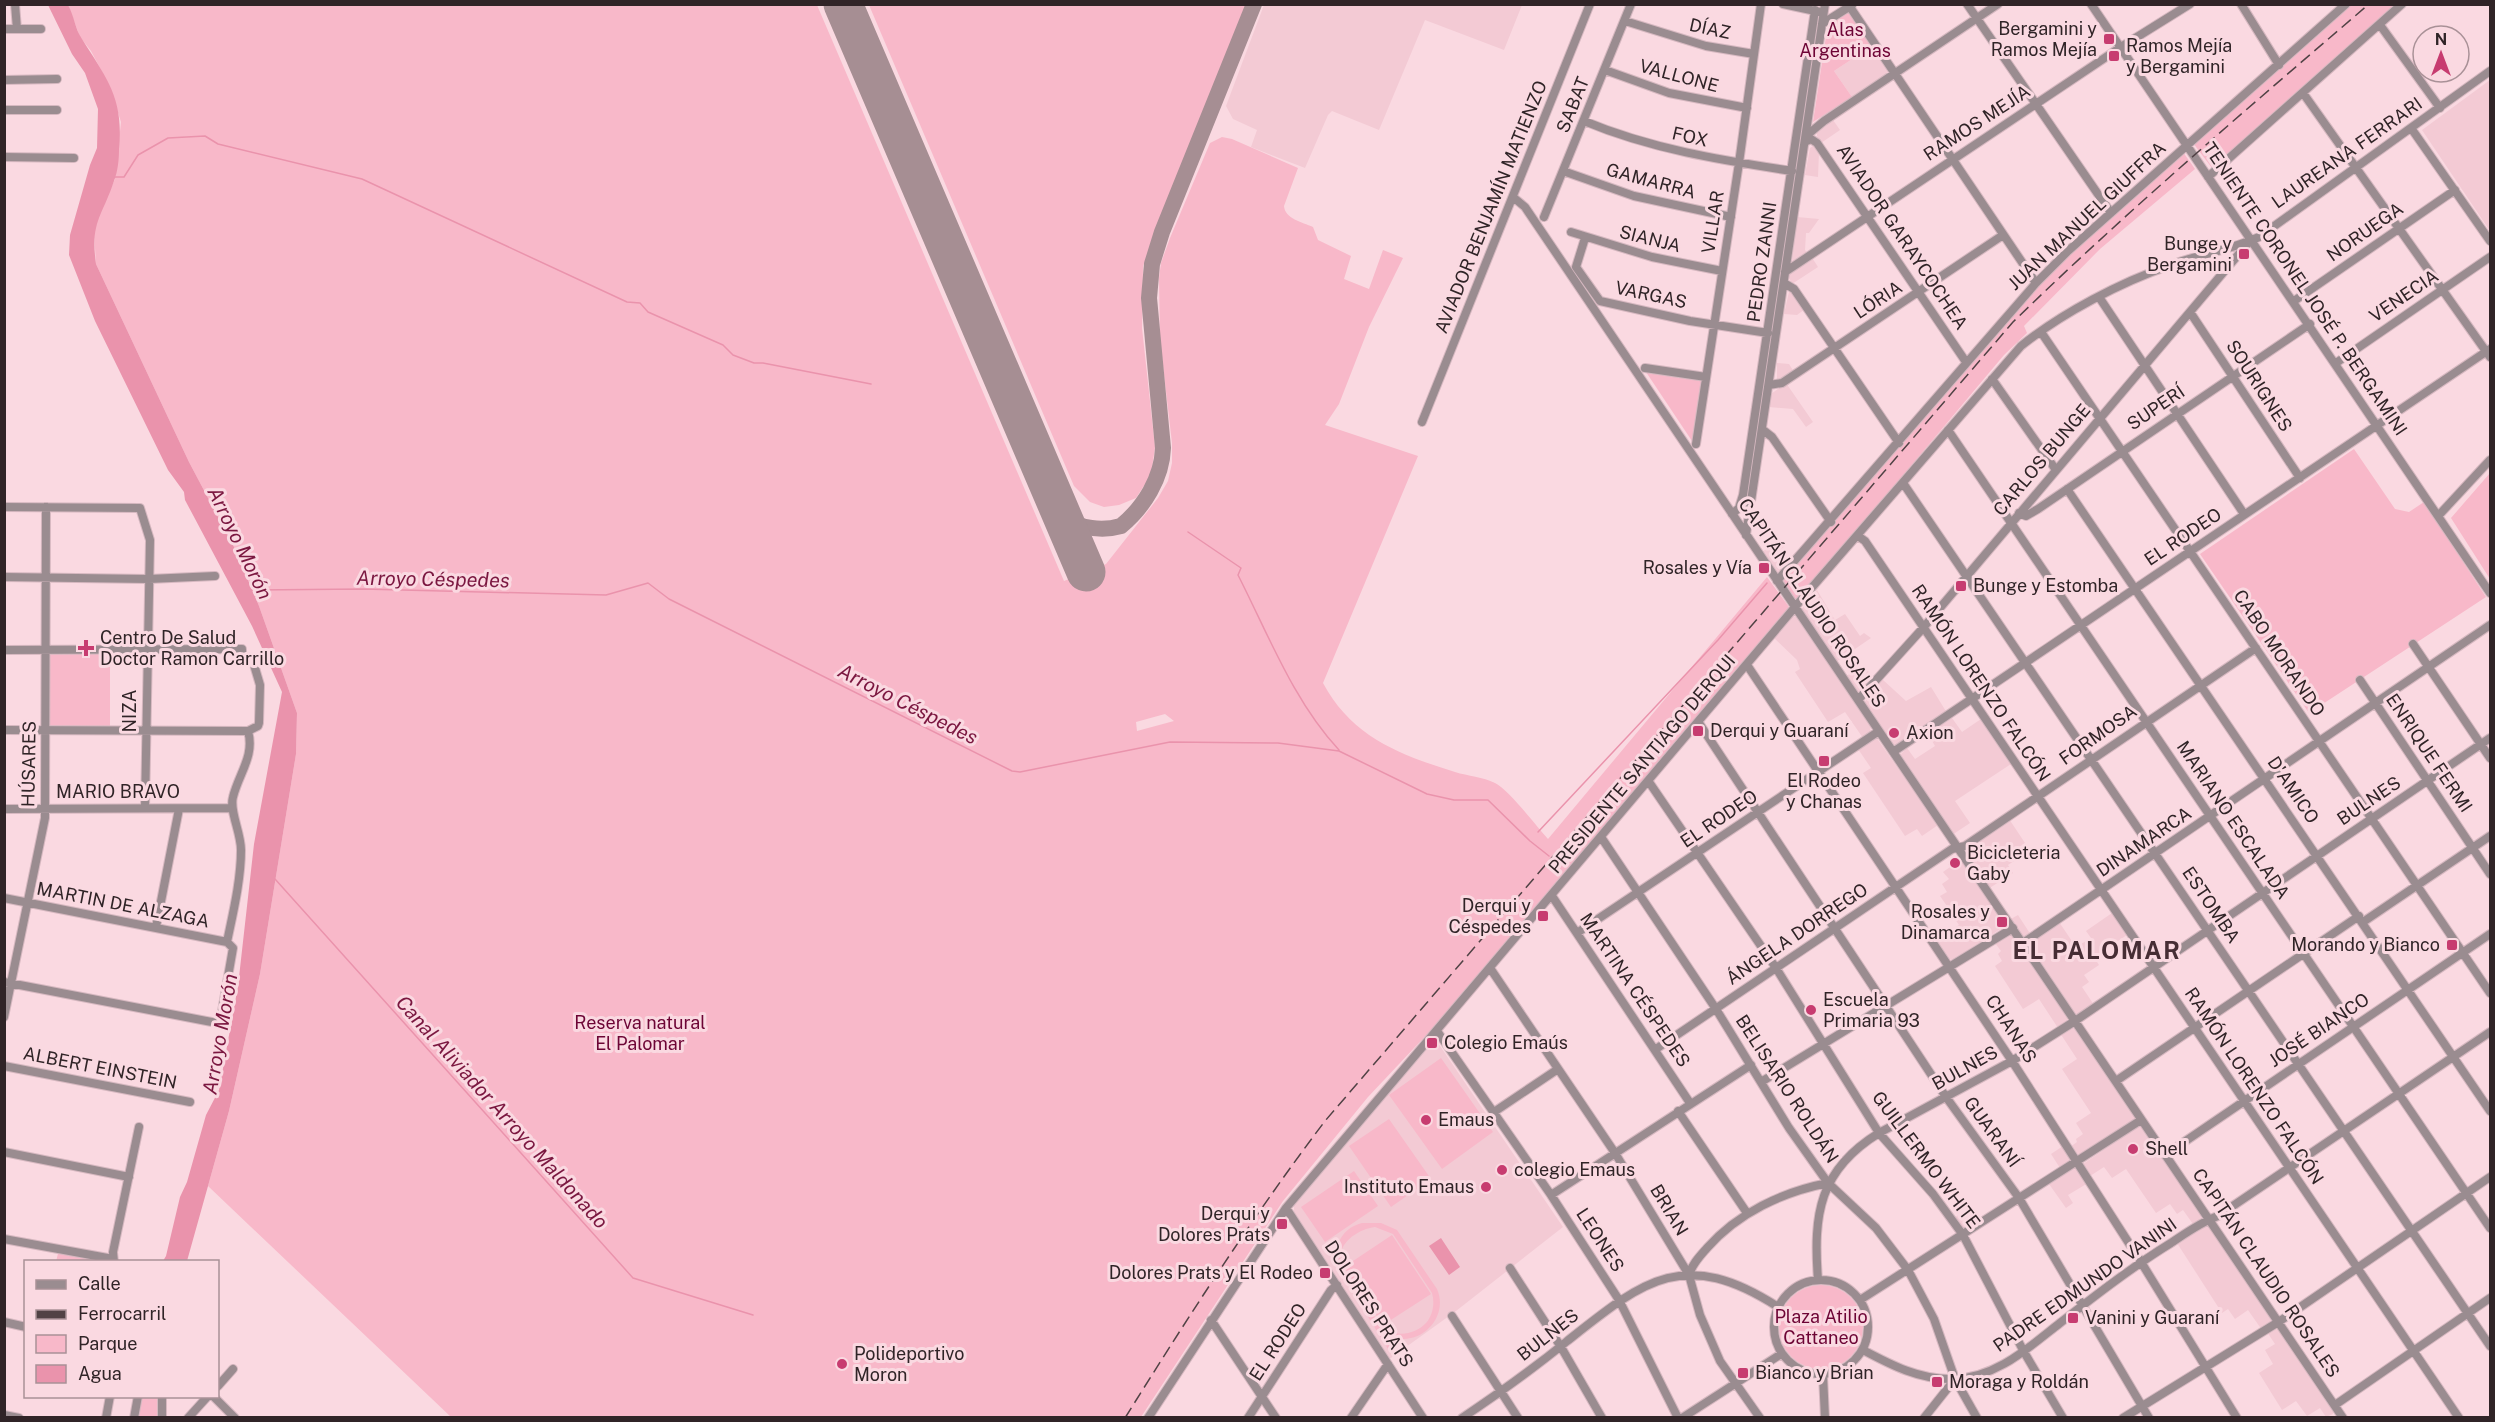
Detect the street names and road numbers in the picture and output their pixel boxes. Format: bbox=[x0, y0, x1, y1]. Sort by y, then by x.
street label: DÍAZ bbox=[1687, 13, 1733, 43]
street label: VALLONE bbox=[1637, 55, 1721, 96]
street label: SABAT bbox=[1552, 74, 1593, 136]
street label: AVIADOR BENJAMÍN MATIENZO bbox=[1429, 77, 1551, 336]
street label: RAMOS MEJÍA bbox=[1919, 79, 2034, 165]
street label: LAUREANA FERRARI bbox=[2268, 93, 2426, 212]
street label: FOX bbox=[1670, 122, 1710, 151]
street label: JUAN MANUEL GIUFFRA bbox=[2004, 137, 2170, 294]
street label: TENIENTE CORONEL JOSÉ P. BERGAMINI bbox=[2199, 138, 2413, 439]
street label: AVIADOR GARAYCOCHEA bbox=[1833, 140, 1972, 333]
street label: GAMARRA bbox=[1604, 158, 1698, 203]
street label: VILLAR bbox=[1697, 189, 1728, 255]
street label: NORUEGA bbox=[2322, 198, 2407, 266]
street label: PEDRO ZANNI bbox=[1743, 200, 1780, 323]
street label: SIANJA bbox=[1617, 221, 1683, 256]
street label: VENECIA bbox=[2365, 265, 2442, 326]
street label: LÓRIA bbox=[1849, 275, 1906, 323]
street label: VARGAS bbox=[1613, 277, 1689, 312]
street label: SOURIGNES bbox=[2222, 336, 2297, 435]
street label: SUPERÍ bbox=[2122, 379, 2189, 434]
street label: CARLOS BUNGE bbox=[1989, 400, 2094, 520]
street label: CAPITÁN CLAUDIO ROSALES bbox=[1734, 494, 1891, 711]
street label: EL RODEO bbox=[2140, 503, 2225, 570]
street label: RAMÓN LORENZO FALCÓN bbox=[1908, 580, 2056, 785]
street label: CABO MORANDO bbox=[2229, 586, 2329, 720]
street label: PRESIDENTE SANTIAGO DERQUI bbox=[1544, 650, 1739, 877]
street label: NIZA bbox=[119, 689, 140, 732]
street label: ENRIQUE FERMI bbox=[2382, 689, 2477, 816]
street label: FORMOSA bbox=[2055, 700, 2141, 769]
street label: HÚSARES bbox=[16, 721, 40, 807]
street label: MARIANO ESCALADA bbox=[2173, 737, 2294, 903]
street label: D'AMICO bbox=[2263, 752, 2323, 827]
street label: BULNES bbox=[2333, 772, 2404, 829]
street label: MARIO BRAVO bbox=[56, 781, 180, 802]
street label: EL RODEO bbox=[1676, 785, 1761, 852]
street label: DINAMARCA bbox=[2092, 802, 2195, 881]
street label: ESTOMBA bbox=[2178, 863, 2245, 947]
street label: MARTIN DE ALZAGA bbox=[35, 877, 211, 932]
street label: ÁNGELA DORREGO bbox=[1721, 878, 1872, 989]
street label: MARTINA CÉSPEDES bbox=[1576, 908, 1696, 1071]
street label: RAMÓN LORENZO FALCÓN bbox=[2181, 983, 2329, 1188]
street label: JOSÉ BIANCO bbox=[2264, 987, 2373, 1071]
street label: CHANAS bbox=[1982, 991, 2041, 1067]
street label: BELISARIO ROLDÁN bbox=[1732, 1010, 1844, 1167]
street label: BULNES bbox=[1928, 1041, 2001, 1094]
street label: ALBERT EINSTEIN bbox=[21, 1042, 179, 1093]
street label: GUILLERMO WHITE bbox=[1868, 1087, 1985, 1232]
street label: GUARANÍ bbox=[1960, 1092, 2026, 1172]
street label: CAPITÁN CLAUDIO ROSALES bbox=[2188, 1164, 2345, 1381]
street label: BRIAN bbox=[1646, 1180, 1693, 1239]
street label: LEONES bbox=[1572, 1204, 1629, 1275]
street label: PADRE EDMUNDO VANINI bbox=[1989, 1213, 2180, 1356]
street label: DOLORES PRATS bbox=[1321, 1237, 1418, 1371]
street label: EL RODEO bbox=[1245, 1299, 1310, 1384]
street label: BULNES bbox=[1513, 1304, 1583, 1365]

